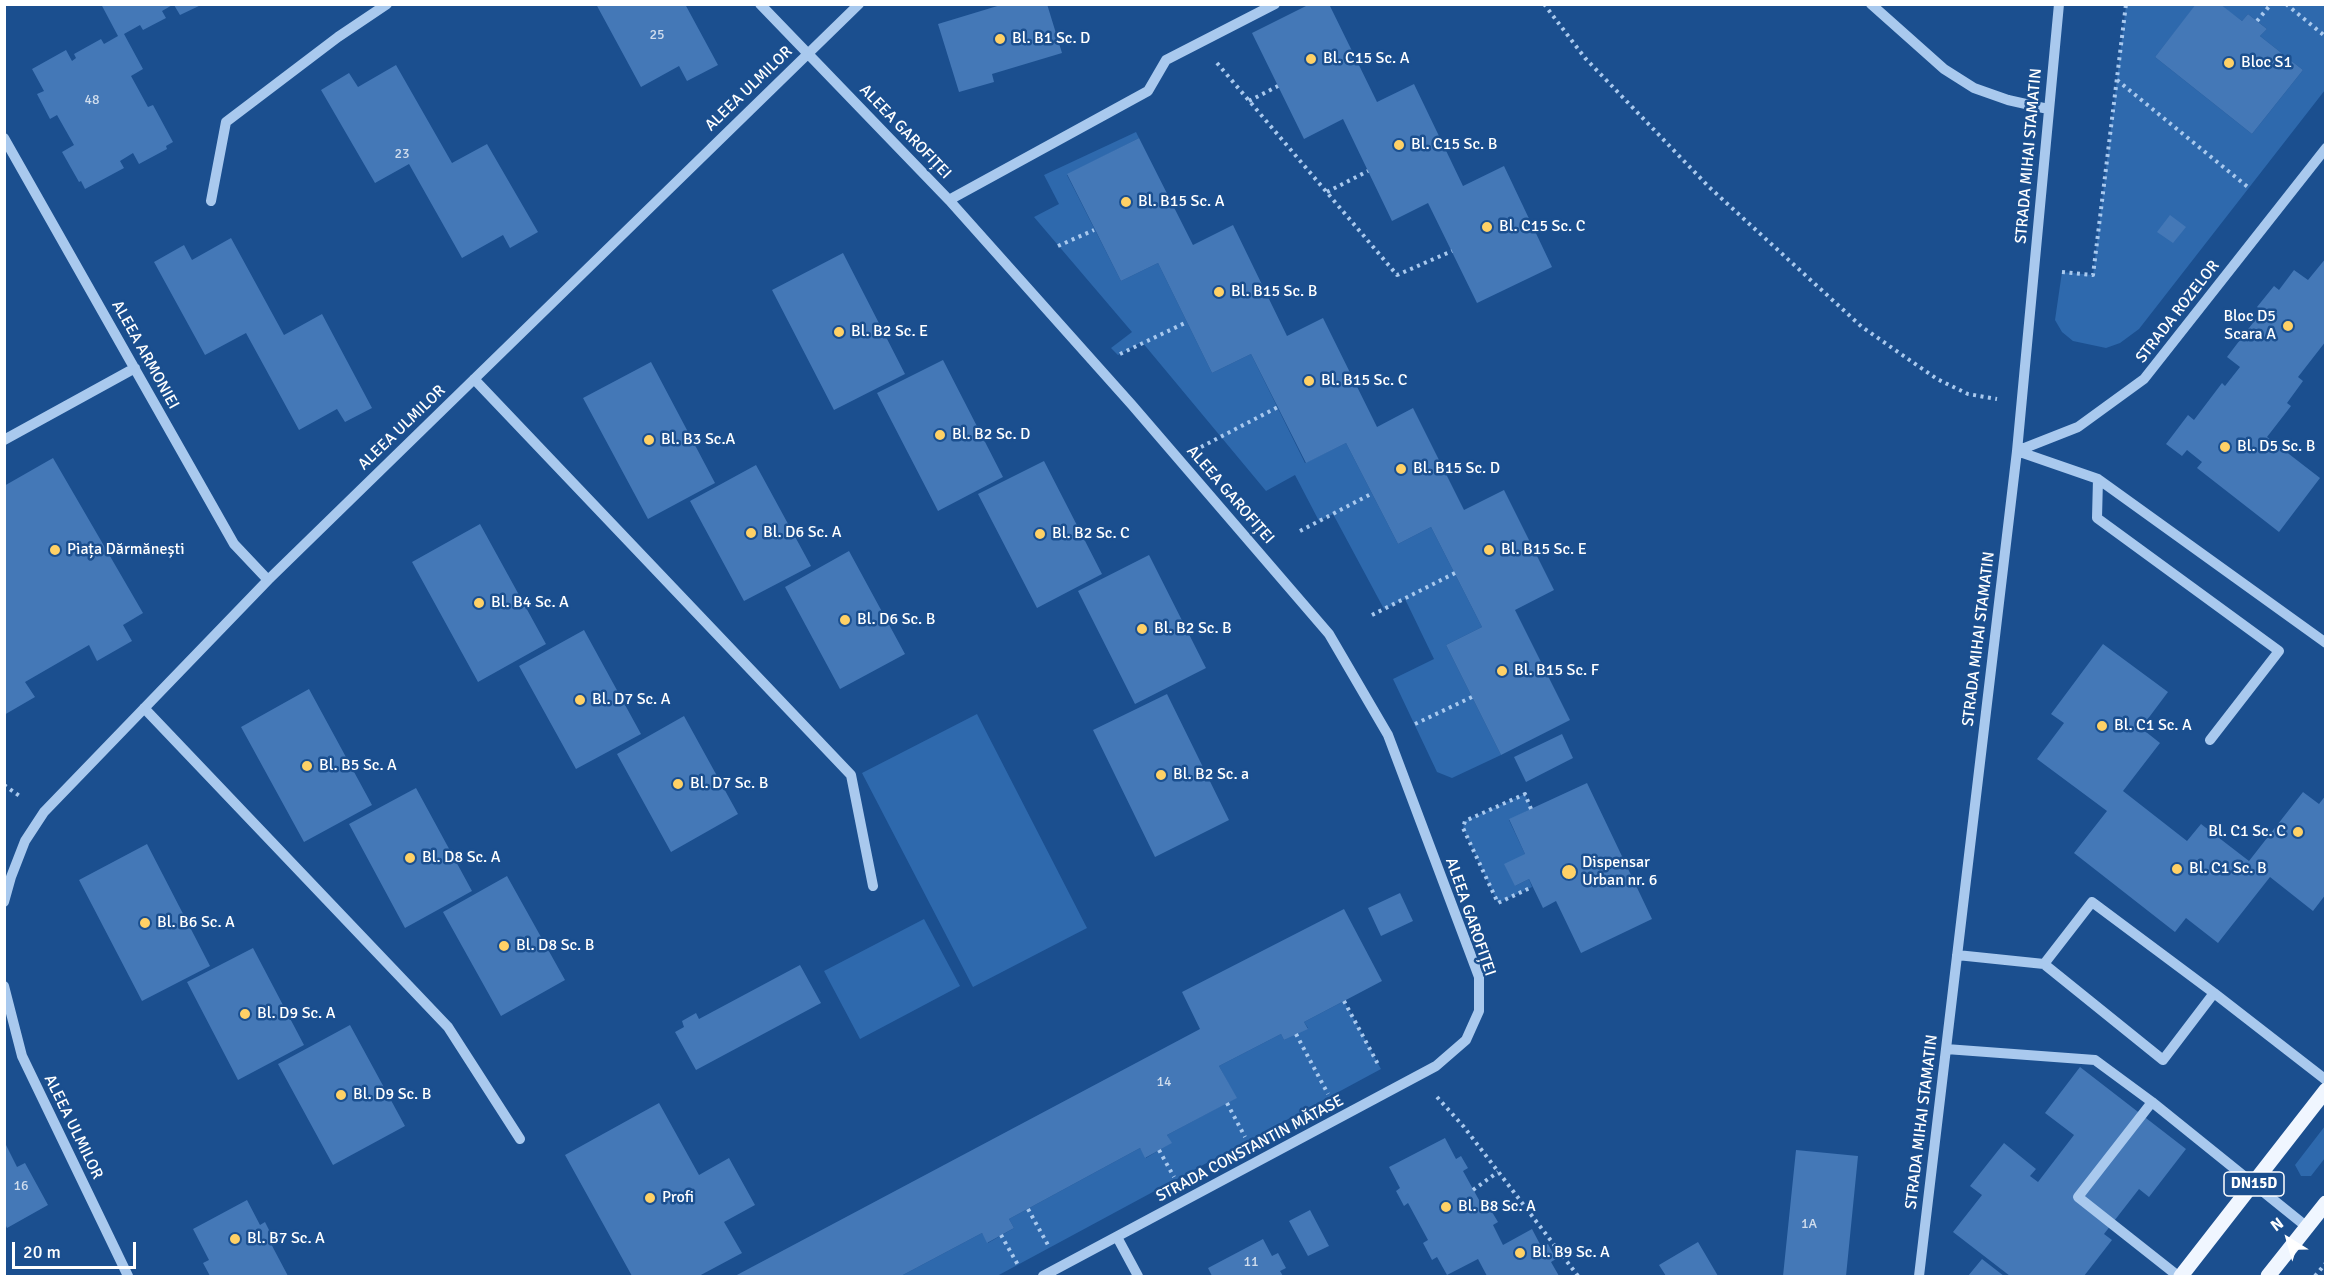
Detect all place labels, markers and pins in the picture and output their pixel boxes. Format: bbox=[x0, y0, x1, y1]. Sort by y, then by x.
place label: Bl. B1 Sc. D bbox=[1012, 29, 1090, 49]
marker: Bl. B1 Sc. D bbox=[993, 32, 1007, 46]
place label: Bl. C15 Sc. A bbox=[1323, 49, 1410, 69]
marker: Bl. C15 Sc. A bbox=[1304, 52, 1318, 66]
place label: Bloc S1 bbox=[2241, 53, 2292, 73]
marker: Bloc S1 bbox=[2222, 56, 2236, 70]
place label: Bl. C15 Sc. B bbox=[1411, 135, 1497, 155]
marker: Bl. C15 Sc. B bbox=[1392, 138, 1406, 152]
place label: Bl. B15 Sc. A bbox=[1138, 192, 1225, 212]
marker: Bl. B15 Sc. A bbox=[1119, 195, 1133, 209]
place label: Bl. C15 Sc. C bbox=[1499, 217, 1585, 237]
marker: Bl. C15 Sc. C bbox=[1480, 220, 1494, 234]
place label: Bl. B15 Sc. B bbox=[1231, 282, 1317, 302]
marker: Bl. B15 Sc. B bbox=[1212, 285, 1226, 299]
place label: Bloc D5 Scara A bbox=[2223, 307, 2276, 345]
marker: Bloc D5 Scara A bbox=[2281, 319, 2295, 333]
place label: Bl. B2 Sc. E bbox=[851, 322, 928, 342]
marker: Bl. B2 Sc. E bbox=[832, 325, 846, 339]
place label: Bl. B15 Sc. C bbox=[1321, 371, 1407, 391]
marker: Bl. B15 Sc. C bbox=[1302, 374, 1316, 388]
place label: Bl. B2 Sc. D bbox=[952, 425, 1030, 445]
marker: Bl. B2 Sc. D bbox=[933, 428, 947, 442]
place label: Bl. B3 Sc.A bbox=[661, 430, 735, 450]
marker: Bl. B3 Sc.A bbox=[642, 433, 656, 447]
place label: Bl. D5 Sc. B bbox=[2237, 437, 2315, 457]
marker: Bl. D5 Sc. B bbox=[2218, 440, 2232, 454]
place label: Bl. B15 Sc. D bbox=[1413, 459, 1500, 479]
marker: Bl. B15 Sc. D bbox=[1394, 462, 1408, 476]
place label: Bl. D6 Sc. A bbox=[763, 523, 842, 543]
place label: Bl. B2 Sc. C bbox=[1052, 524, 1130, 544]
marker: Bl. D6 Sc. A bbox=[744, 526, 758, 540]
marker: Bl. B2 Sc. C bbox=[1033, 527, 1047, 541]
place label: Piața Dărmănești bbox=[67, 540, 184, 560]
place label: Bl. B15 Sc. E bbox=[1501, 540, 1587, 560]
marker: Piața Dărmănești bbox=[48, 543, 62, 557]
marker: Bl. B15 Sc. E bbox=[1482, 543, 1496, 557]
place label: Bl. B4 Sc. A bbox=[491, 593, 569, 613]
marker: Bl. B4 Sc. A bbox=[472, 596, 486, 610]
place label: Bl. D6 Sc. B bbox=[857, 610, 935, 630]
marker: Bl. D6 Sc. B bbox=[838, 613, 852, 627]
place label: Bl. B2 Sc. B bbox=[1154, 619, 1232, 639]
marker: Bl. B2 Sc. B bbox=[1135, 622, 1149, 636]
place label: Bl. B15 Sc. F bbox=[1514, 661, 1599, 681]
marker: Bl. B15 Sc. F bbox=[1495, 664, 1509, 678]
place label: Bl. D7 Sc. A bbox=[592, 690, 671, 710]
marker: Bl. D7 Sc. A bbox=[573, 693, 587, 707]
place label: Bl. C1 Sc. A bbox=[2114, 716, 2192, 736]
marker: Bl. C1 Sc. A bbox=[2095, 719, 2109, 733]
place label: Bl. B5 Sc. A bbox=[319, 756, 397, 776]
marker: Bl. B5 Sc. A bbox=[300, 759, 314, 773]
place label: Bl. B2 Sc. a bbox=[1173, 765, 1249, 785]
marker: Bl. B2 Sc. a bbox=[1154, 768, 1168, 782]
place label: Bl. D7 Sc. B bbox=[690, 774, 768, 794]
marker: Bl. D7 Sc. B bbox=[671, 777, 685, 791]
place label: Bl. C1 Sc. C bbox=[2208, 822, 2286, 842]
marker: Bl. C1 Sc. C bbox=[2291, 825, 2305, 839]
place label: Bl. D8 Sc. A bbox=[422, 848, 501, 868]
marker: Bl. D8 Sc. A bbox=[403, 851, 417, 865]
place label: Dispensar Urban nr. 6 bbox=[1582, 853, 1657, 891]
place label: Bl. C1 Sc. B bbox=[2189, 859, 2267, 879]
marker: Bl. C1 Sc. B bbox=[2170, 862, 2184, 876]
marker: Dispensar Urban nr. 6 bbox=[1560, 863, 1578, 881]
place label: Bl. B6 Sc. A bbox=[157, 913, 235, 933]
marker: Bl. B6 Sc. A bbox=[138, 916, 152, 930]
place label: Bl. D8 Sc. B bbox=[516, 936, 594, 956]
marker: Bl. D8 Sc. B bbox=[497, 939, 511, 953]
place label: Bl. D9 Sc. A bbox=[257, 1004, 336, 1024]
marker: Bl. D9 Sc. A bbox=[238, 1007, 252, 1021]
place label: Bl. D9 Sc. B bbox=[353, 1085, 431, 1105]
marker: Bl. D9 Sc. B bbox=[334, 1088, 348, 1102]
place label: Profi bbox=[662, 1188, 694, 1208]
marker: Profi bbox=[643, 1191, 657, 1205]
place label: Bl. B8 Sc. A bbox=[1458, 1197, 1536, 1217]
marker: Bl. B8 Sc. A bbox=[1439, 1200, 1453, 1214]
place label: Bl. B7 Sc. A bbox=[247, 1229, 325, 1249]
marker: Bl. B7 Sc. A bbox=[228, 1232, 242, 1246]
place label: Bl. B9 Sc. A bbox=[1532, 1243, 1610, 1263]
marker: Bl. B9 Sc. A bbox=[1513, 1246, 1527, 1260]

